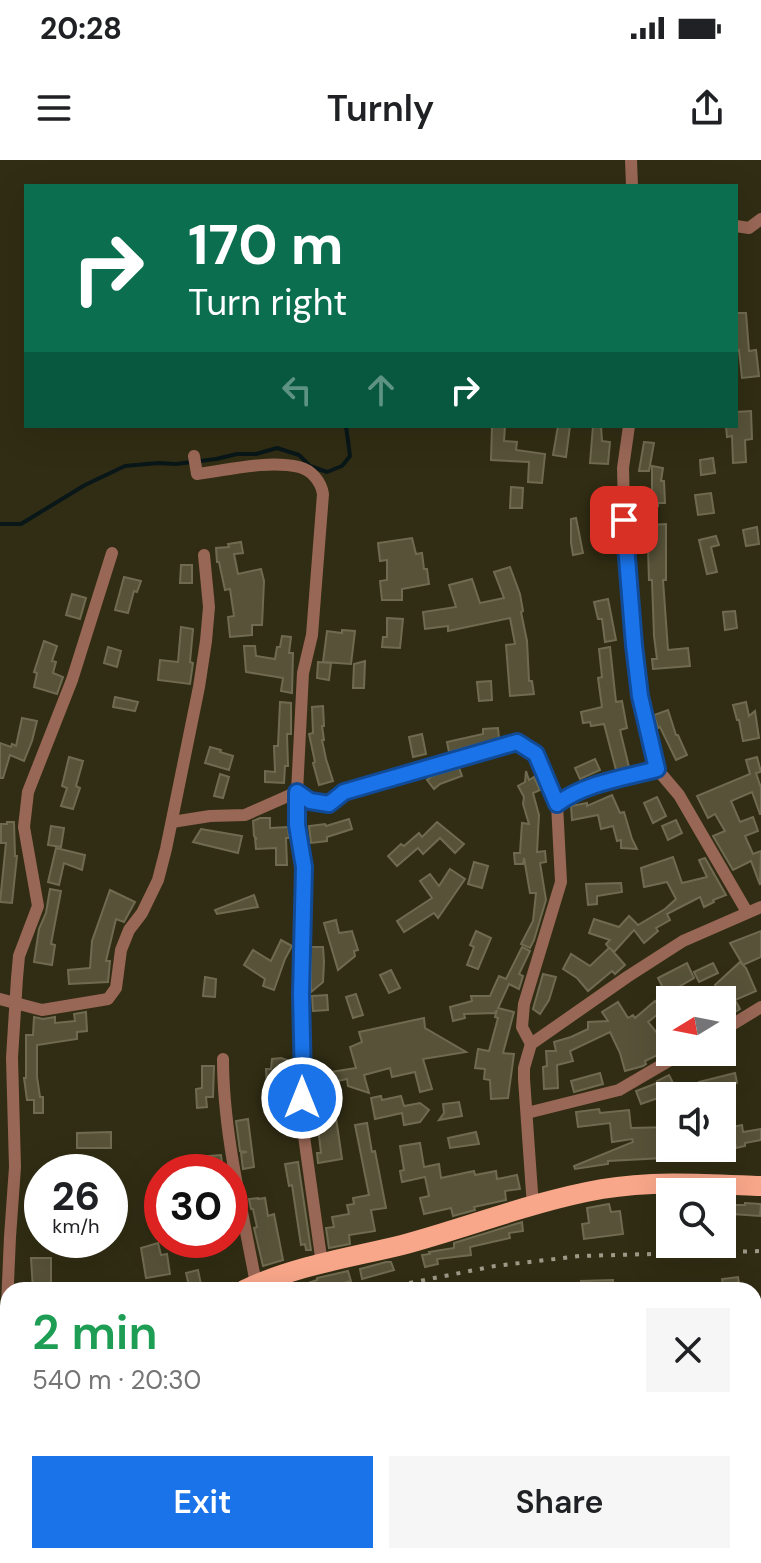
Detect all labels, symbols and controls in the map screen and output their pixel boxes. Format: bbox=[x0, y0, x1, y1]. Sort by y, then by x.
text: 20:28 bbox=[40, 9, 122, 48]
text: Turnly bbox=[327, 85, 434, 132]
icon: menu bbox=[32, 86, 76, 130]
icon: share bbox=[685, 86, 729, 130]
text: 170 m bbox=[188, 208, 343, 281]
icon: right bbox=[56, 216, 160, 320]
text: Turn right bbox=[188, 279, 347, 326]
icon: left bbox=[275, 368, 319, 412]
icon: ahead bbox=[359, 368, 403, 412]
icon: right bbox=[443, 368, 487, 412]
pin bbox=[590, 486, 658, 554]
icon: arrive bbox=[602, 498, 646, 542]
north arrow bbox=[656, 986, 736, 1066]
map controls bbox=[656, 986, 736, 1258]
position arrow bbox=[260, 1056, 344, 1140]
button: sound bbox=[656, 1082, 736, 1162]
speed limit sign: 30 bbox=[144, 1154, 248, 1258]
text: 26 bbox=[52, 1170, 100, 1222]
button: search bbox=[656, 1178, 736, 1258]
text: km/h bbox=[52, 1213, 100, 1239]
text: 2 min bbox=[32, 1301, 158, 1364]
button: close bbox=[646, 1308, 730, 1392]
text: 540 m · 20:30 bbox=[32, 1363, 201, 1397]
button: Exit bbox=[32, 1456, 373, 1548]
button: Share bbox=[389, 1456, 730, 1548]

